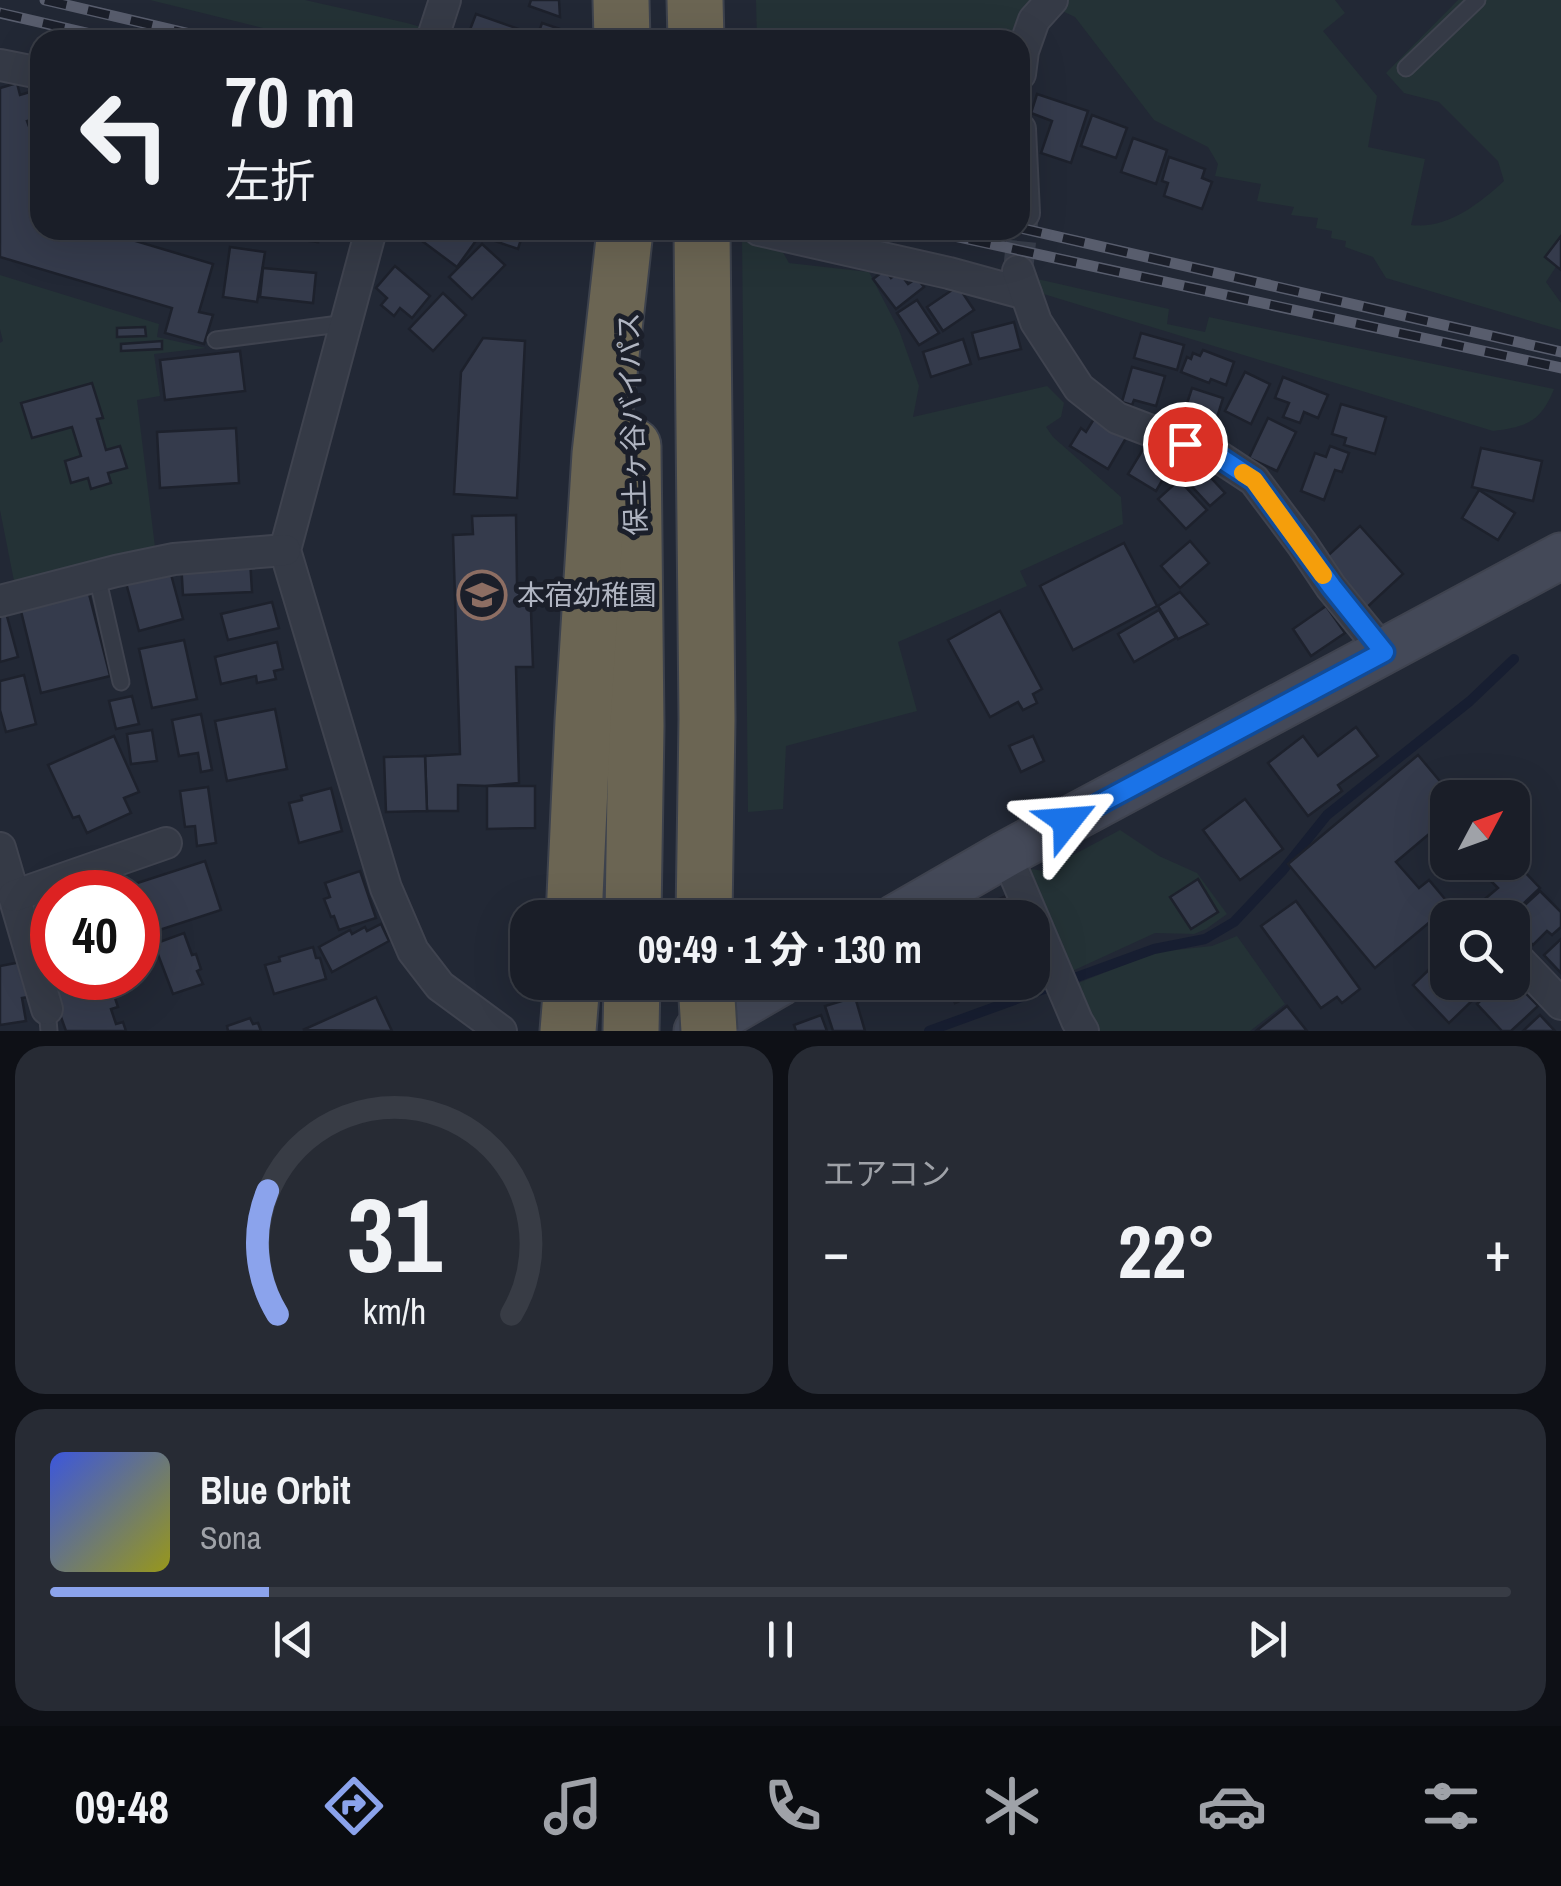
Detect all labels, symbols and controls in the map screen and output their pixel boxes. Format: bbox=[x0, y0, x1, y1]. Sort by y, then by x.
text: 70 m bbox=[225, 55, 356, 149]
icon: left bbox=[60, 70, 190, 200]
text: 左折 bbox=[225, 150, 315, 211]
street label: 保土ヶ谷バイパス bbox=[609, 312, 655, 536]
pin bbox=[1143, 402, 1228, 487]
icon: arrive bbox=[1158, 417, 1213, 472]
school or university icon: 本宿幼稚園 bbox=[456, 569, 508, 621]
place label: 本宿幼稚園 bbox=[517, 576, 657, 614]
position arrow bbox=[1015, 769, 1119, 873]
north arrow bbox=[1430, 780, 1530, 880]
map controls bbox=[1430, 780, 1530, 1000]
speed limit sign: 40 bbox=[30, 870, 160, 1000]
button: search bbox=[1430, 900, 1530, 1000]
text: 09:49 · 1 分 · 130 m bbox=[638, 924, 922, 975]
text: エアコン bbox=[823, 1152, 951, 1195]
text: 31 bbox=[347, 1164, 442, 1304]
text: 22° bbox=[1118, 1200, 1216, 1301]
text: − bbox=[823, 1214, 849, 1288]
text: + bbox=[1485, 1214, 1511, 1288]
text: km/h bbox=[362, 1287, 426, 1335]
text: Blue Orbit bbox=[200, 1465, 351, 1516]
text: Sona bbox=[200, 1516, 261, 1559]
icon: previous bbox=[266, 1612, 321, 1667]
icon: pause bbox=[753, 1612, 808, 1667]
icon: next bbox=[1240, 1612, 1295, 1667]
icon: directions bbox=[319, 1771, 389, 1841]
icon: music bbox=[538, 1771, 608, 1841]
icon: phone bbox=[758, 1771, 828, 1841]
icon: climate bbox=[977, 1771, 1047, 1841]
icon: car bbox=[1197, 1771, 1267, 1841]
icon: filters bbox=[1416, 1771, 1486, 1841]
text: 09:48 bbox=[75, 1776, 169, 1837]

